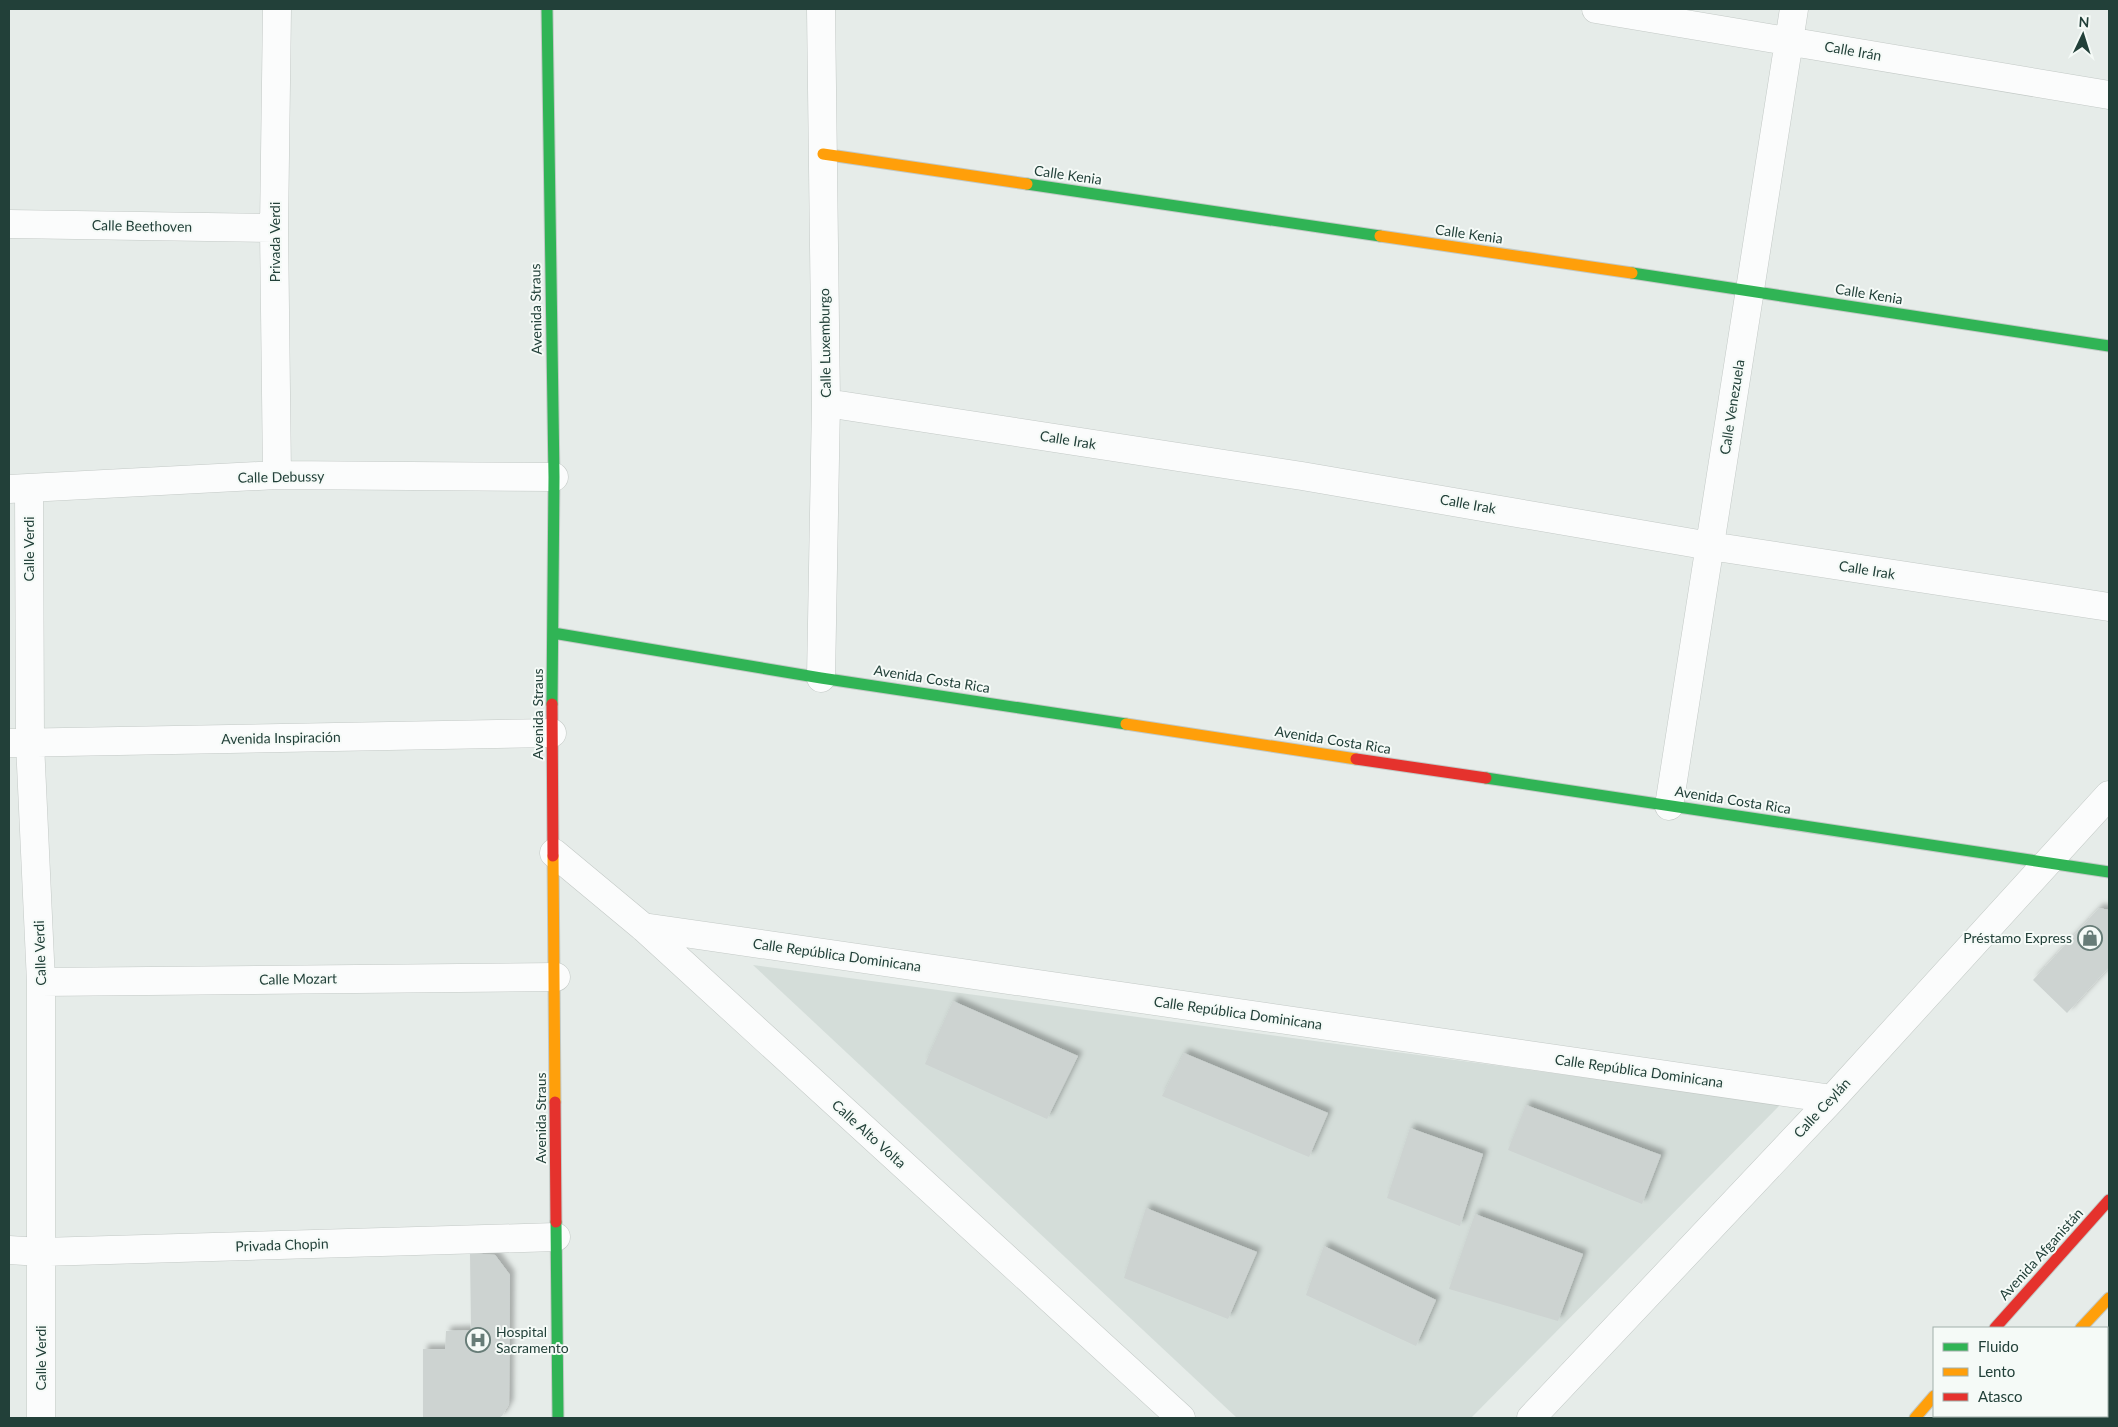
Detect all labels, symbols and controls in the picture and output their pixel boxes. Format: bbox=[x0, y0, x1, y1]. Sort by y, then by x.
north arrow bbox=[2058, 10, 2108, 60]
text: N bbox=[2078, 13, 2090, 30]
street label: Calle Irán bbox=[1823, 37, 1883, 64]
street label: Calle Kenia bbox=[1033, 161, 1103, 188]
street label: Privada Verdi bbox=[266, 202, 283, 282]
street label: Calle Beethoven bbox=[92, 216, 192, 235]
street label: Calle Kenia bbox=[1434, 220, 1504, 247]
street label: Avenida Straus bbox=[526, 263, 545, 355]
street label: Calle Kenia bbox=[1834, 280, 1904, 307]
street label: Calle Luxemburgo bbox=[815, 288, 834, 398]
street label: Calle Venezuela bbox=[1716, 358, 1747, 456]
street label: Calle Irak bbox=[1039, 427, 1098, 452]
street label: Calle Debussy bbox=[237, 467, 325, 486]
street label: Calle Irak bbox=[1439, 490, 1498, 517]
street label: Calle Verdi bbox=[20, 516, 37, 582]
street label: Calle Irak bbox=[1838, 557, 1897, 582]
street label: Avenida Costa Rica bbox=[873, 661, 991, 696]
street label: Avenida Straus bbox=[529, 669, 546, 760]
street label: Avenida Costa Rica bbox=[1274, 722, 1392, 757]
street label: Avenida Inspiración bbox=[221, 728, 341, 747]
street label: Avenida Costa Rica bbox=[1674, 782, 1792, 817]
street label: Calle Verdi bbox=[30, 920, 49, 986]
shop icon: Préstamo Express bbox=[2077, 925, 2103, 951]
place label: Préstamo Express bbox=[1963, 929, 2072, 946]
street label: Calle República Dominicana bbox=[752, 934, 922, 975]
street label: Calle Mozart bbox=[259, 969, 337, 988]
street label: Calle República Dominicana bbox=[1153, 992, 1323, 1033]
street label: Calle República Dominicana bbox=[1554, 1050, 1724, 1091]
street label: Avenida Straus bbox=[532, 1073, 549, 1164]
street label: Calle Ceylán bbox=[1790, 1074, 1854, 1141]
street label: Calle Alto Volta bbox=[829, 1096, 910, 1171]
street label: Avenida Afganistán bbox=[1995, 1204, 2086, 1303]
street label: Privada Chopin bbox=[235, 1234, 329, 1255]
place label: Hospital Sacramento bbox=[496, 1323, 569, 1356]
street label: Calle Verdi bbox=[32, 1325, 49, 1391]
hospital icon: Hospital Sacramento bbox=[465, 1327, 491, 1353]
legend bbox=[1933, 1327, 2108, 1417]
text: Fluido bbox=[1978, 1337, 2019, 1355]
text: Lento bbox=[1978, 1362, 2015, 1380]
text: Atasco bbox=[1978, 1387, 2023, 1405]

